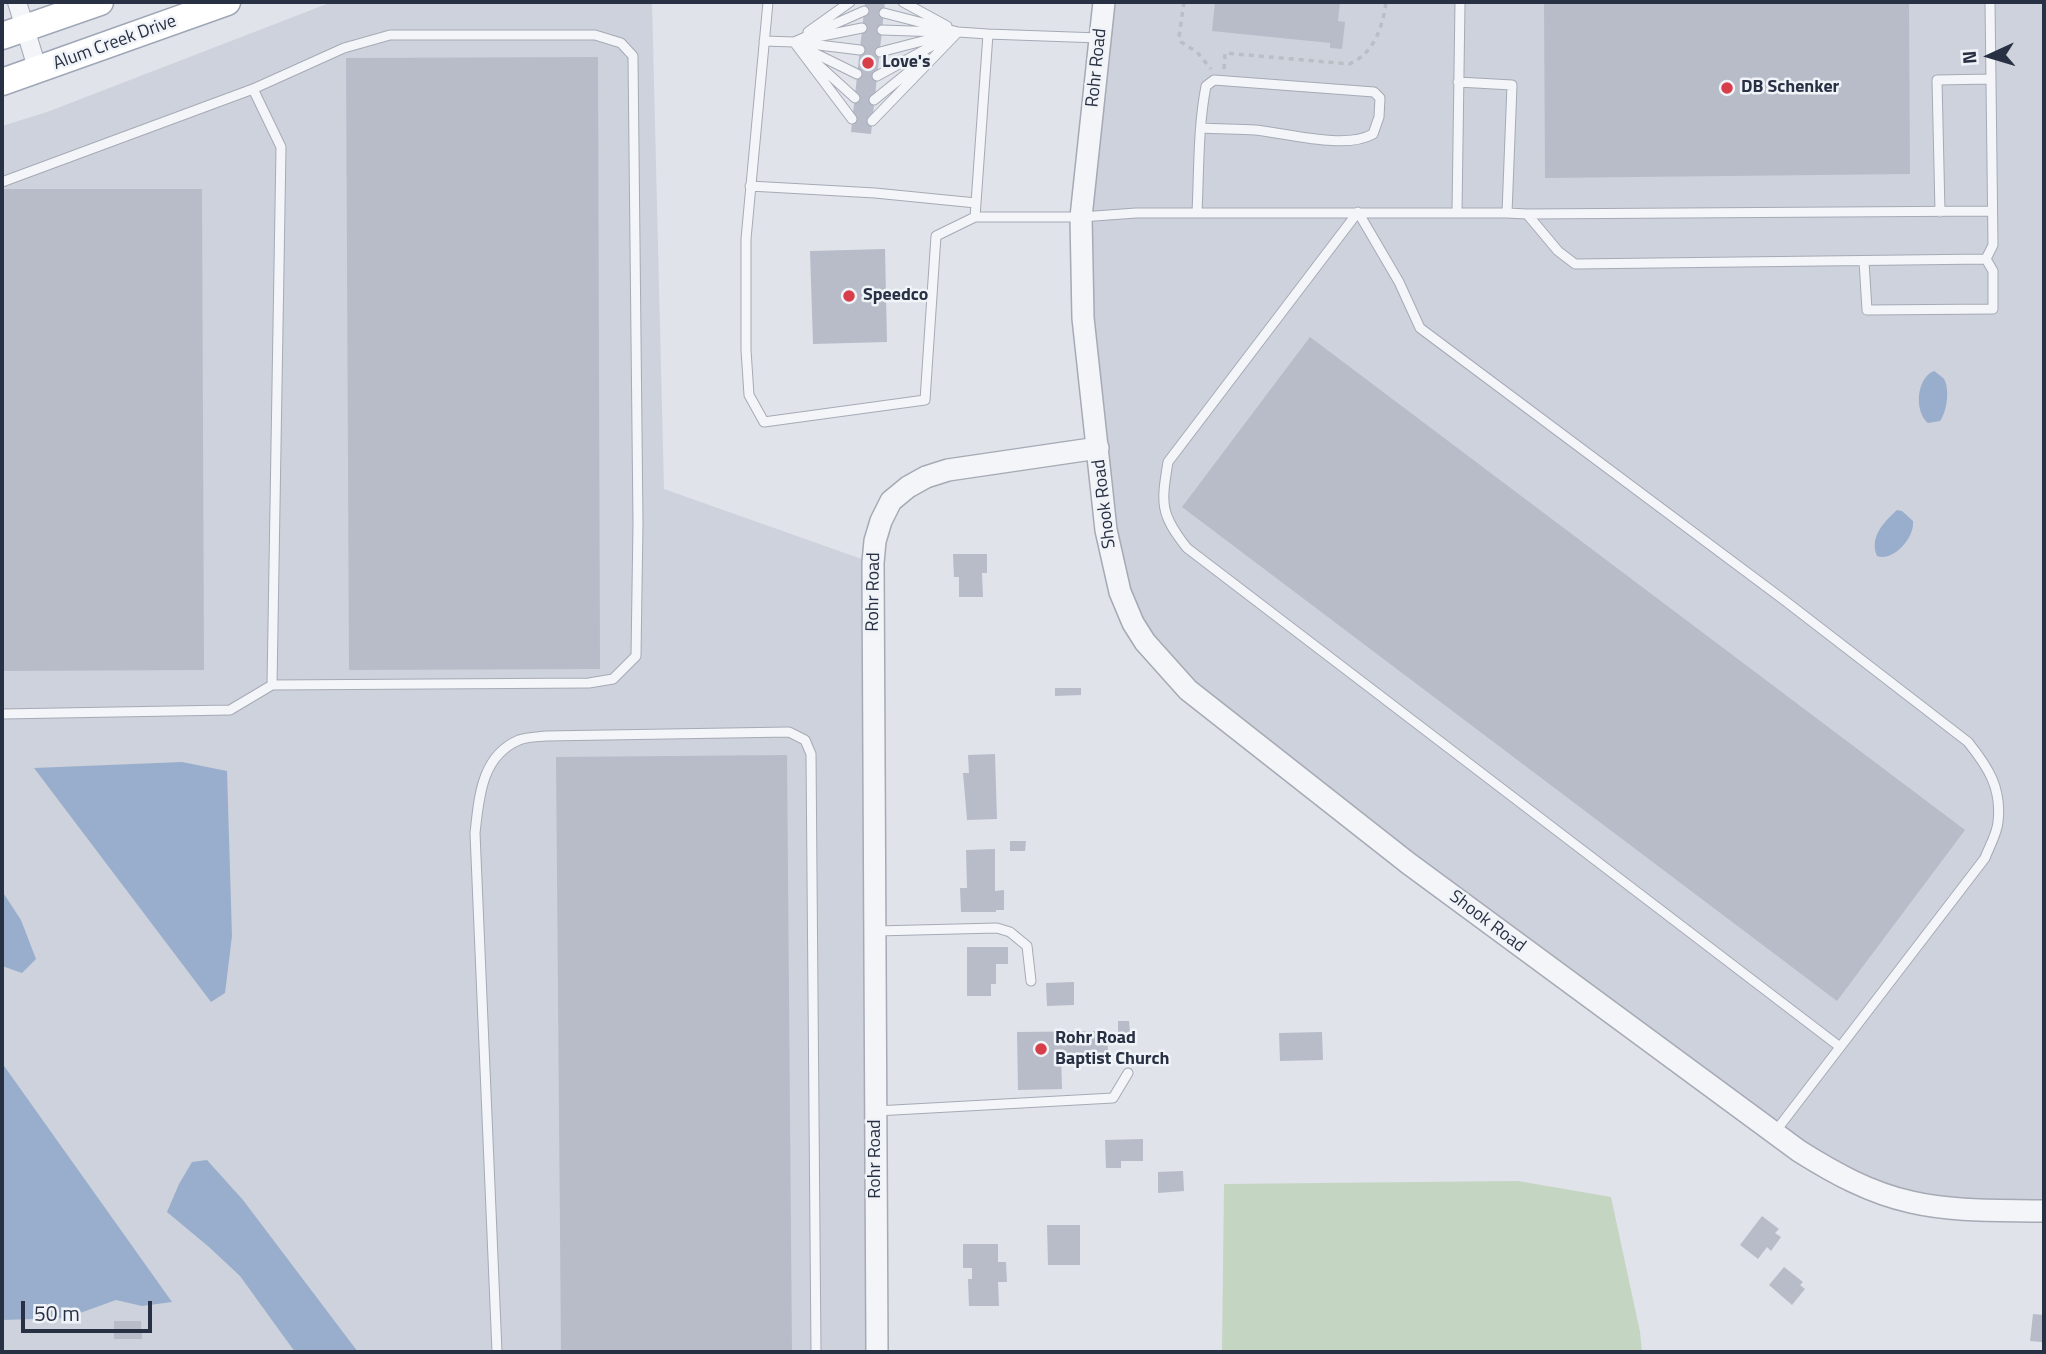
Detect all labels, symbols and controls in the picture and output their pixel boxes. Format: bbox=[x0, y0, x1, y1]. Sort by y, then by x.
street label: Alum Creek Drive bbox=[51, 11, 179, 75]
north arrow bbox=[1955, 21, 2025, 91]
street label: Rohr Road bbox=[1082, 27, 1112, 109]
text: N bbox=[1954, 50, 1983, 65]
place label: Love's bbox=[882, 52, 931, 74]
marker: Love's bbox=[860, 55, 876, 71]
place label: DB Schenker bbox=[1741, 77, 1839, 99]
marker: DB Schenker bbox=[1719, 80, 1735, 96]
place label: Speedco bbox=[863, 285, 928, 307]
marker: Speedco bbox=[841, 288, 857, 304]
street label: Shook Road bbox=[1089, 458, 1121, 550]
street label: Rohr Road bbox=[863, 552, 885, 632]
street label: Shook Road bbox=[1445, 886, 1529, 958]
place label: Rohr Road Baptist Church bbox=[1055, 1028, 1170, 1070]
marker: Rohr Road Baptist Church bbox=[1033, 1041, 1049, 1057]
street label: Rohr Road bbox=[865, 1119, 887, 1199]
scale bar bbox=[24, 1288, 156, 1332]
text: 50 m bbox=[34, 1297, 80, 1329]

